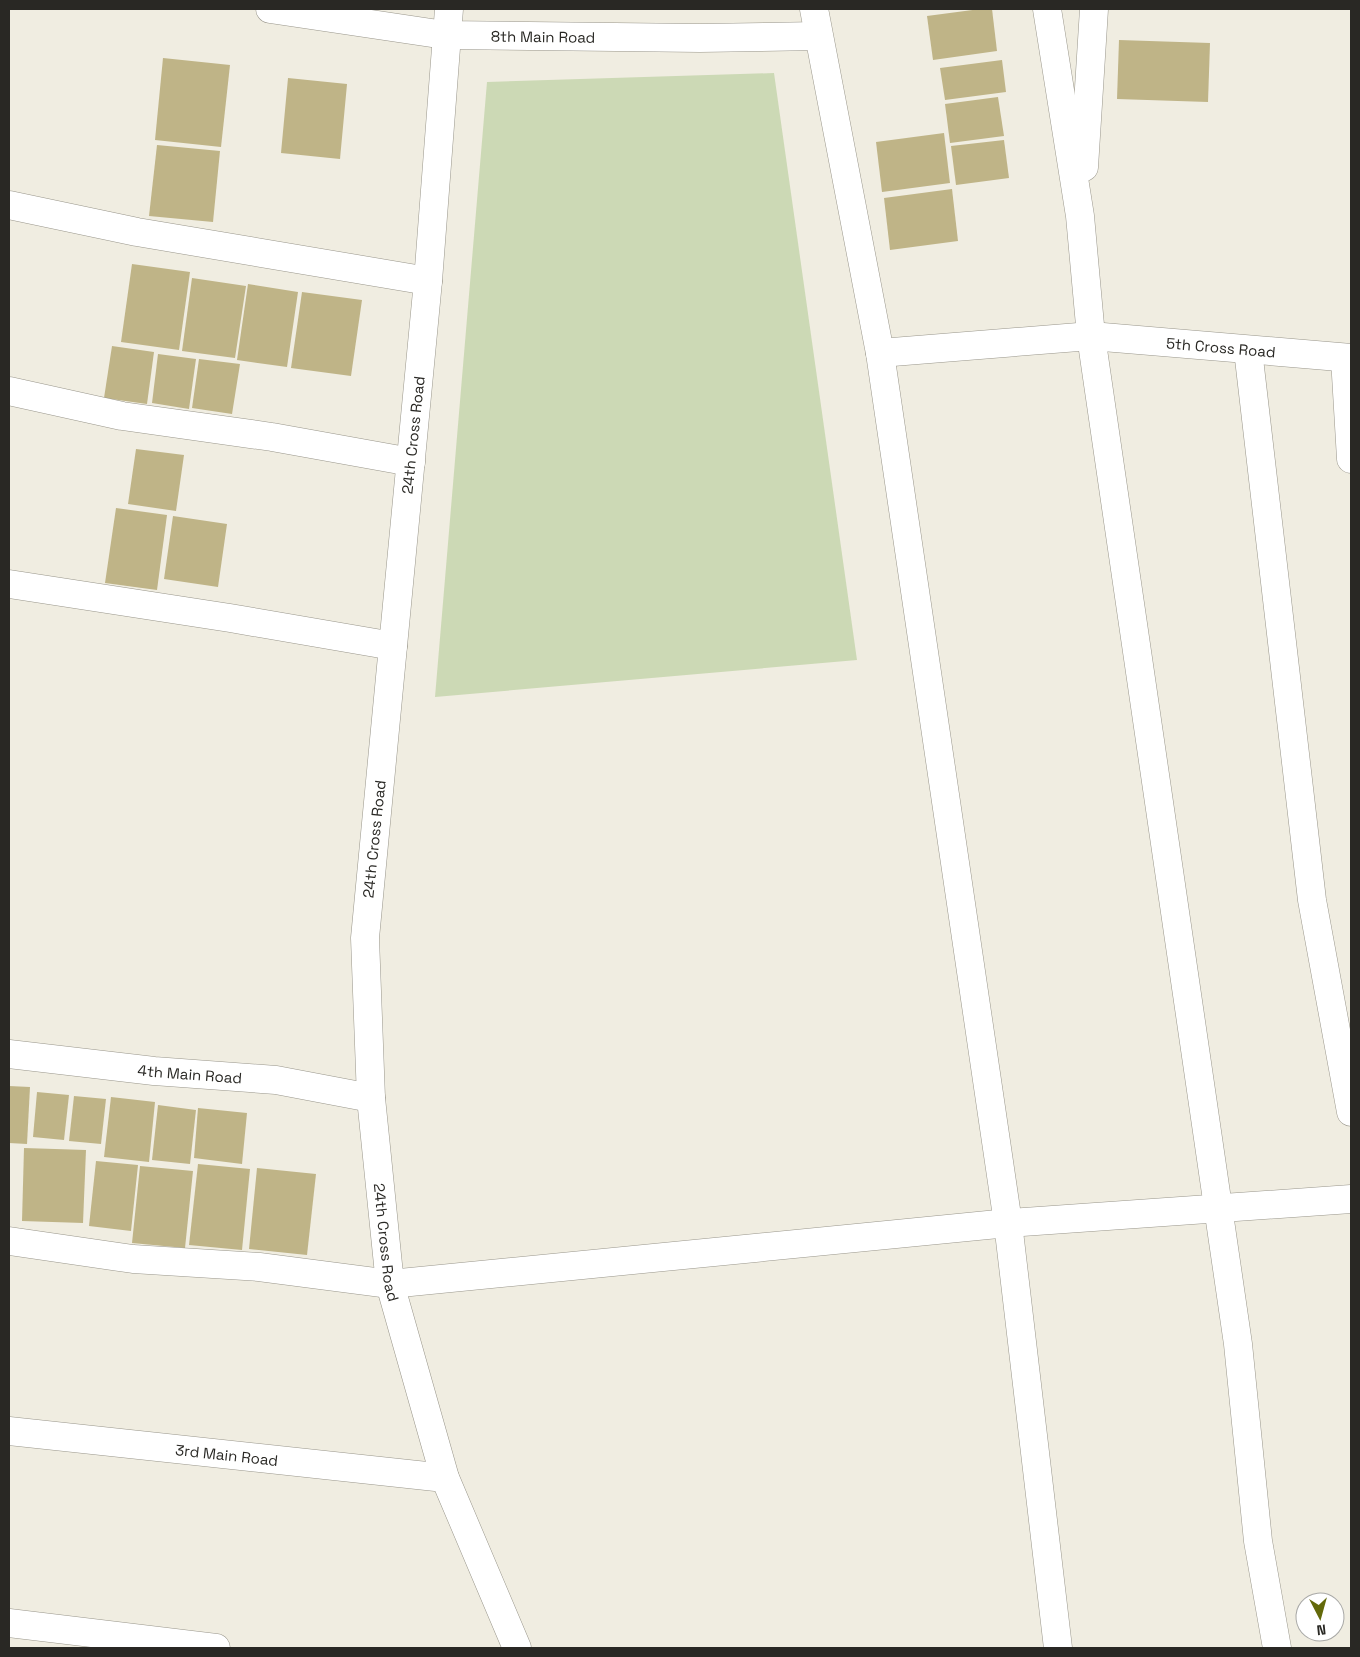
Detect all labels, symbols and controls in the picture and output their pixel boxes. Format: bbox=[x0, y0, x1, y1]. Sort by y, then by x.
street label: 8th Main Road bbox=[491, 26, 595, 46]
street label: 5th Cross Road bbox=[1165, 333, 1276, 361]
street label: 24th Cross Road bbox=[397, 375, 429, 495]
street label: 24th Cross Road bbox=[358, 779, 390, 899]
street label: 4th Main Road bbox=[137, 1060, 243, 1087]
street label: 24th Cross Road bbox=[370, 1182, 404, 1303]
street label: 3rd Main Road bbox=[174, 1439, 279, 1469]
north arrow bbox=[1295, 1592, 1345, 1642]
text: N bbox=[1316, 1620, 1327, 1639]

